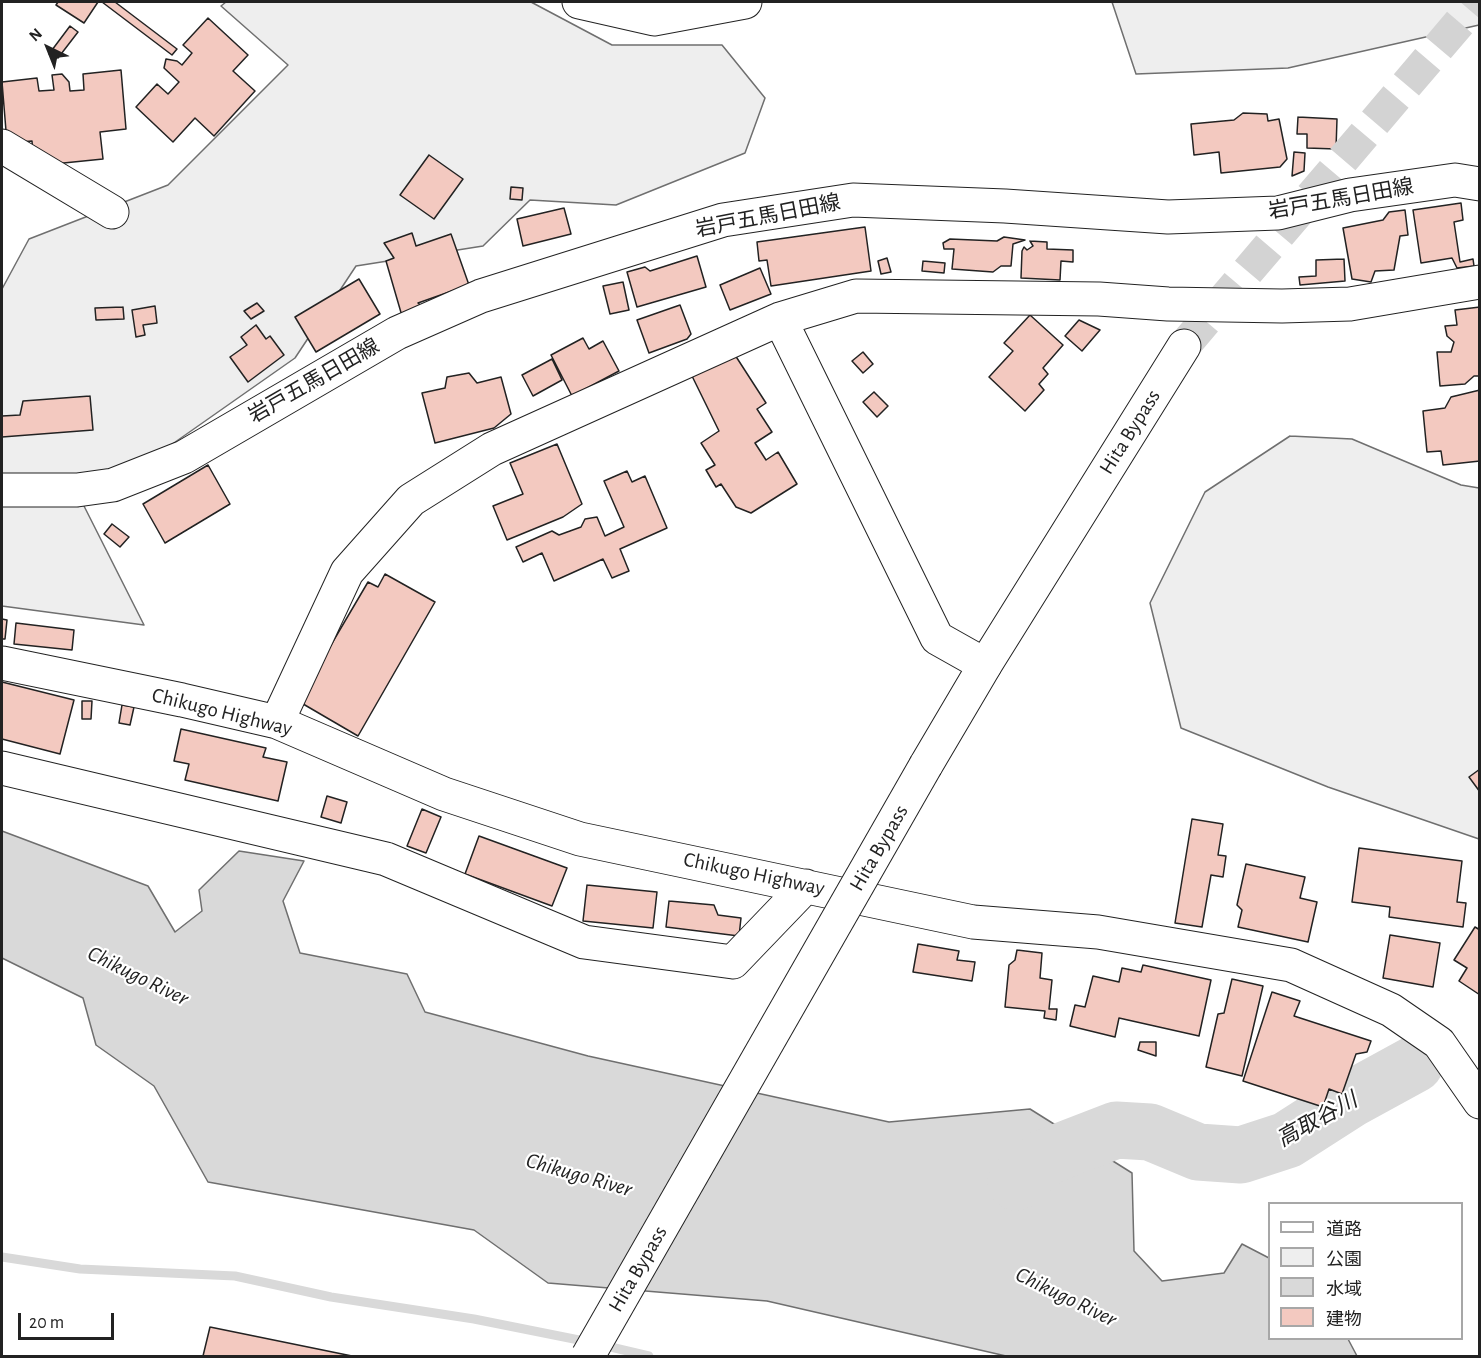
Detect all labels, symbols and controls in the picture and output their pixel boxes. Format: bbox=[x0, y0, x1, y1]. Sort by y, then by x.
north arrow bbox=[18, 18, 78, 78]
text: N bbox=[26, 25, 45, 44]
street label: 岩戸五馬日田線 bbox=[1266, 174, 1416, 224]
street label: 岩戸五馬日田線 bbox=[693, 190, 843, 242]
street label: 岩戸五馬日田線 bbox=[244, 333, 384, 429]
street label: Hita Bypass bbox=[1094, 385, 1166, 479]
street label: Chikugo Highway bbox=[149, 682, 295, 742]
street label: Hita Bypass bbox=[844, 800, 914, 896]
street label: Chikugo Highway bbox=[681, 847, 827, 901]
water label: Chikugo River bbox=[83, 940, 193, 1012]
water label: 高取谷川 bbox=[1272, 1087, 1362, 1153]
water label: Chikugo River bbox=[523, 1147, 635, 1203]
legend bbox=[1268, 1202, 1463, 1340]
street label: Hita Bypass bbox=[603, 1221, 673, 1317]
text: 道路 bbox=[1326, 1221, 1362, 1239]
text: 公園 bbox=[1326, 1251, 1362, 1269]
water label: Chikugo River bbox=[1011, 1261, 1121, 1333]
text: 水域 bbox=[1326, 1281, 1362, 1299]
scale bar bbox=[21, 1301, 117, 1339]
text: 建物 bbox=[1326, 1311, 1362, 1329]
text: 20 m bbox=[29, 1314, 64, 1332]

